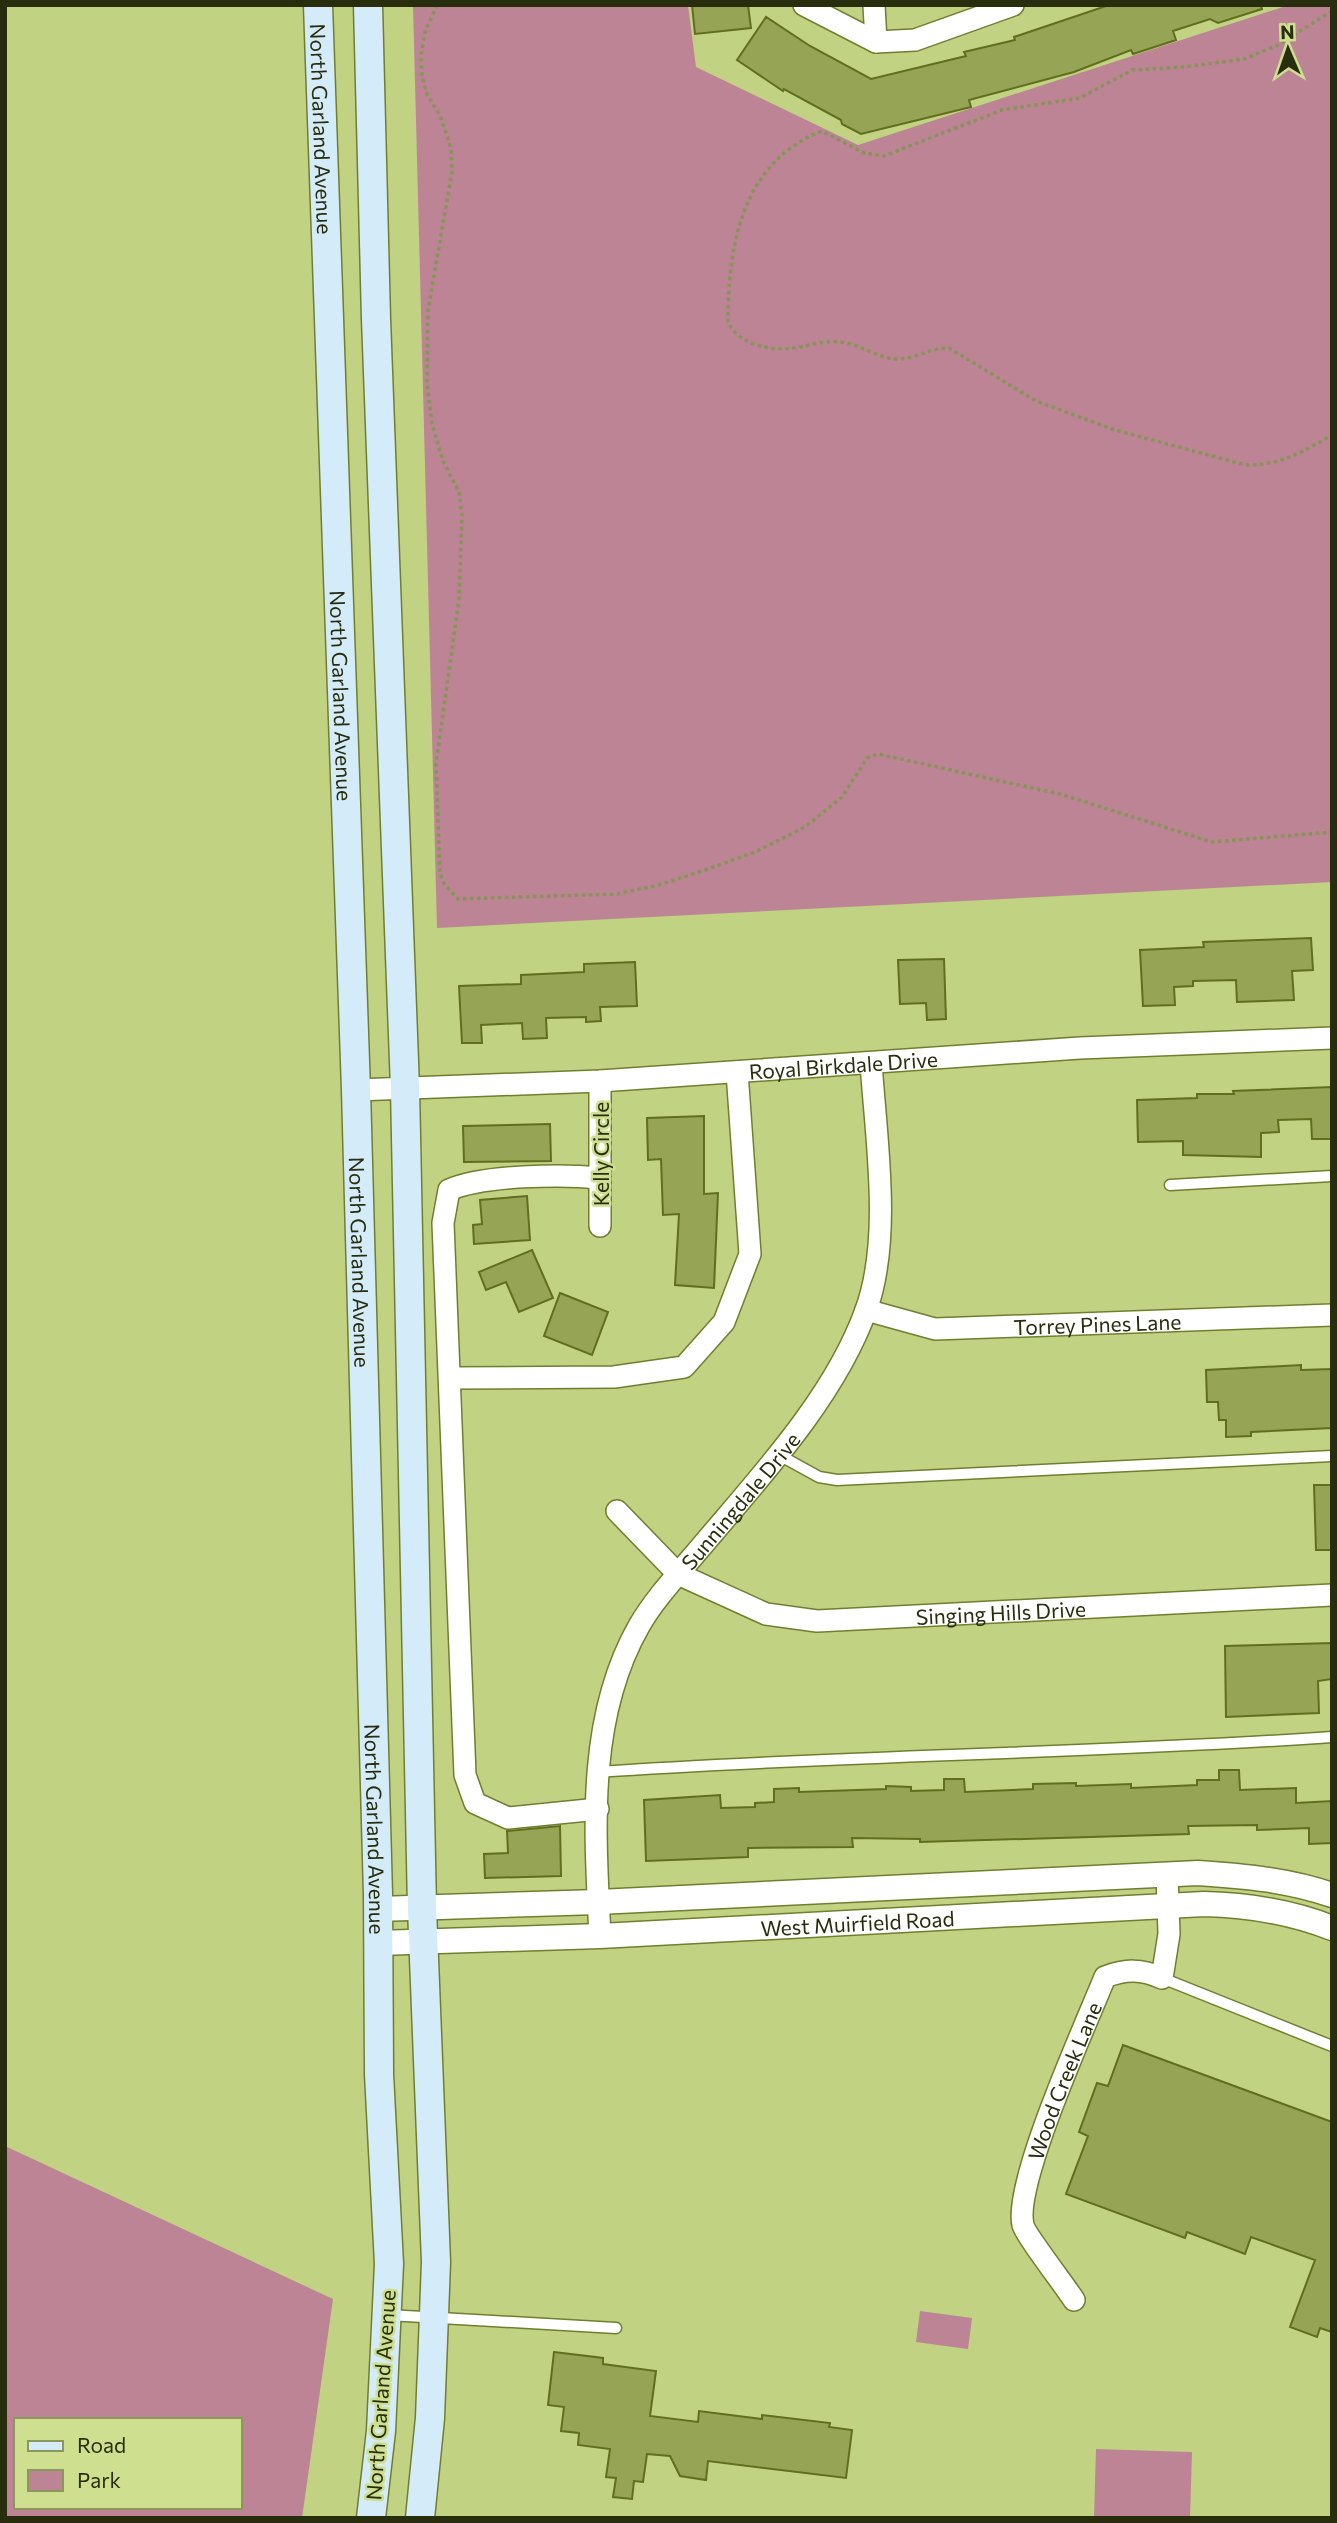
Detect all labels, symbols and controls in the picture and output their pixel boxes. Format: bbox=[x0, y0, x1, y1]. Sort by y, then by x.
north arrow bbox=[1253, 14, 1323, 84]
text: N bbox=[1280, 20, 1295, 43]
street label: North Garland Avenue bbox=[306, 23, 339, 235]
street label: North Garland Avenue bbox=[326, 590, 358, 801]
street label: Royal Birkdale Drive bbox=[748, 1045, 939, 1083]
street label: Kelly Circle bbox=[588, 1102, 613, 1206]
street label: North Garland Avenue bbox=[345, 1157, 376, 1368]
street label: Torrey Pines Lane bbox=[1013, 1308, 1182, 1339]
street label: Sunningdale Drive bbox=[675, 1427, 804, 1574]
street label: Singing Hills Drive bbox=[915, 1595, 1087, 1628]
street label: North Garland Avenue bbox=[361, 1723, 391, 1935]
street label: West Muirfield Road bbox=[760, 1905, 955, 1940]
street label: Wood Creek Lane bbox=[1022, 1998, 1106, 2163]
street label: North Garland Avenue bbox=[360, 2289, 400, 2501]
legend bbox=[14, 2418, 242, 2509]
text: Road bbox=[77, 2432, 126, 2457]
text: Park bbox=[77, 2467, 121, 2492]

